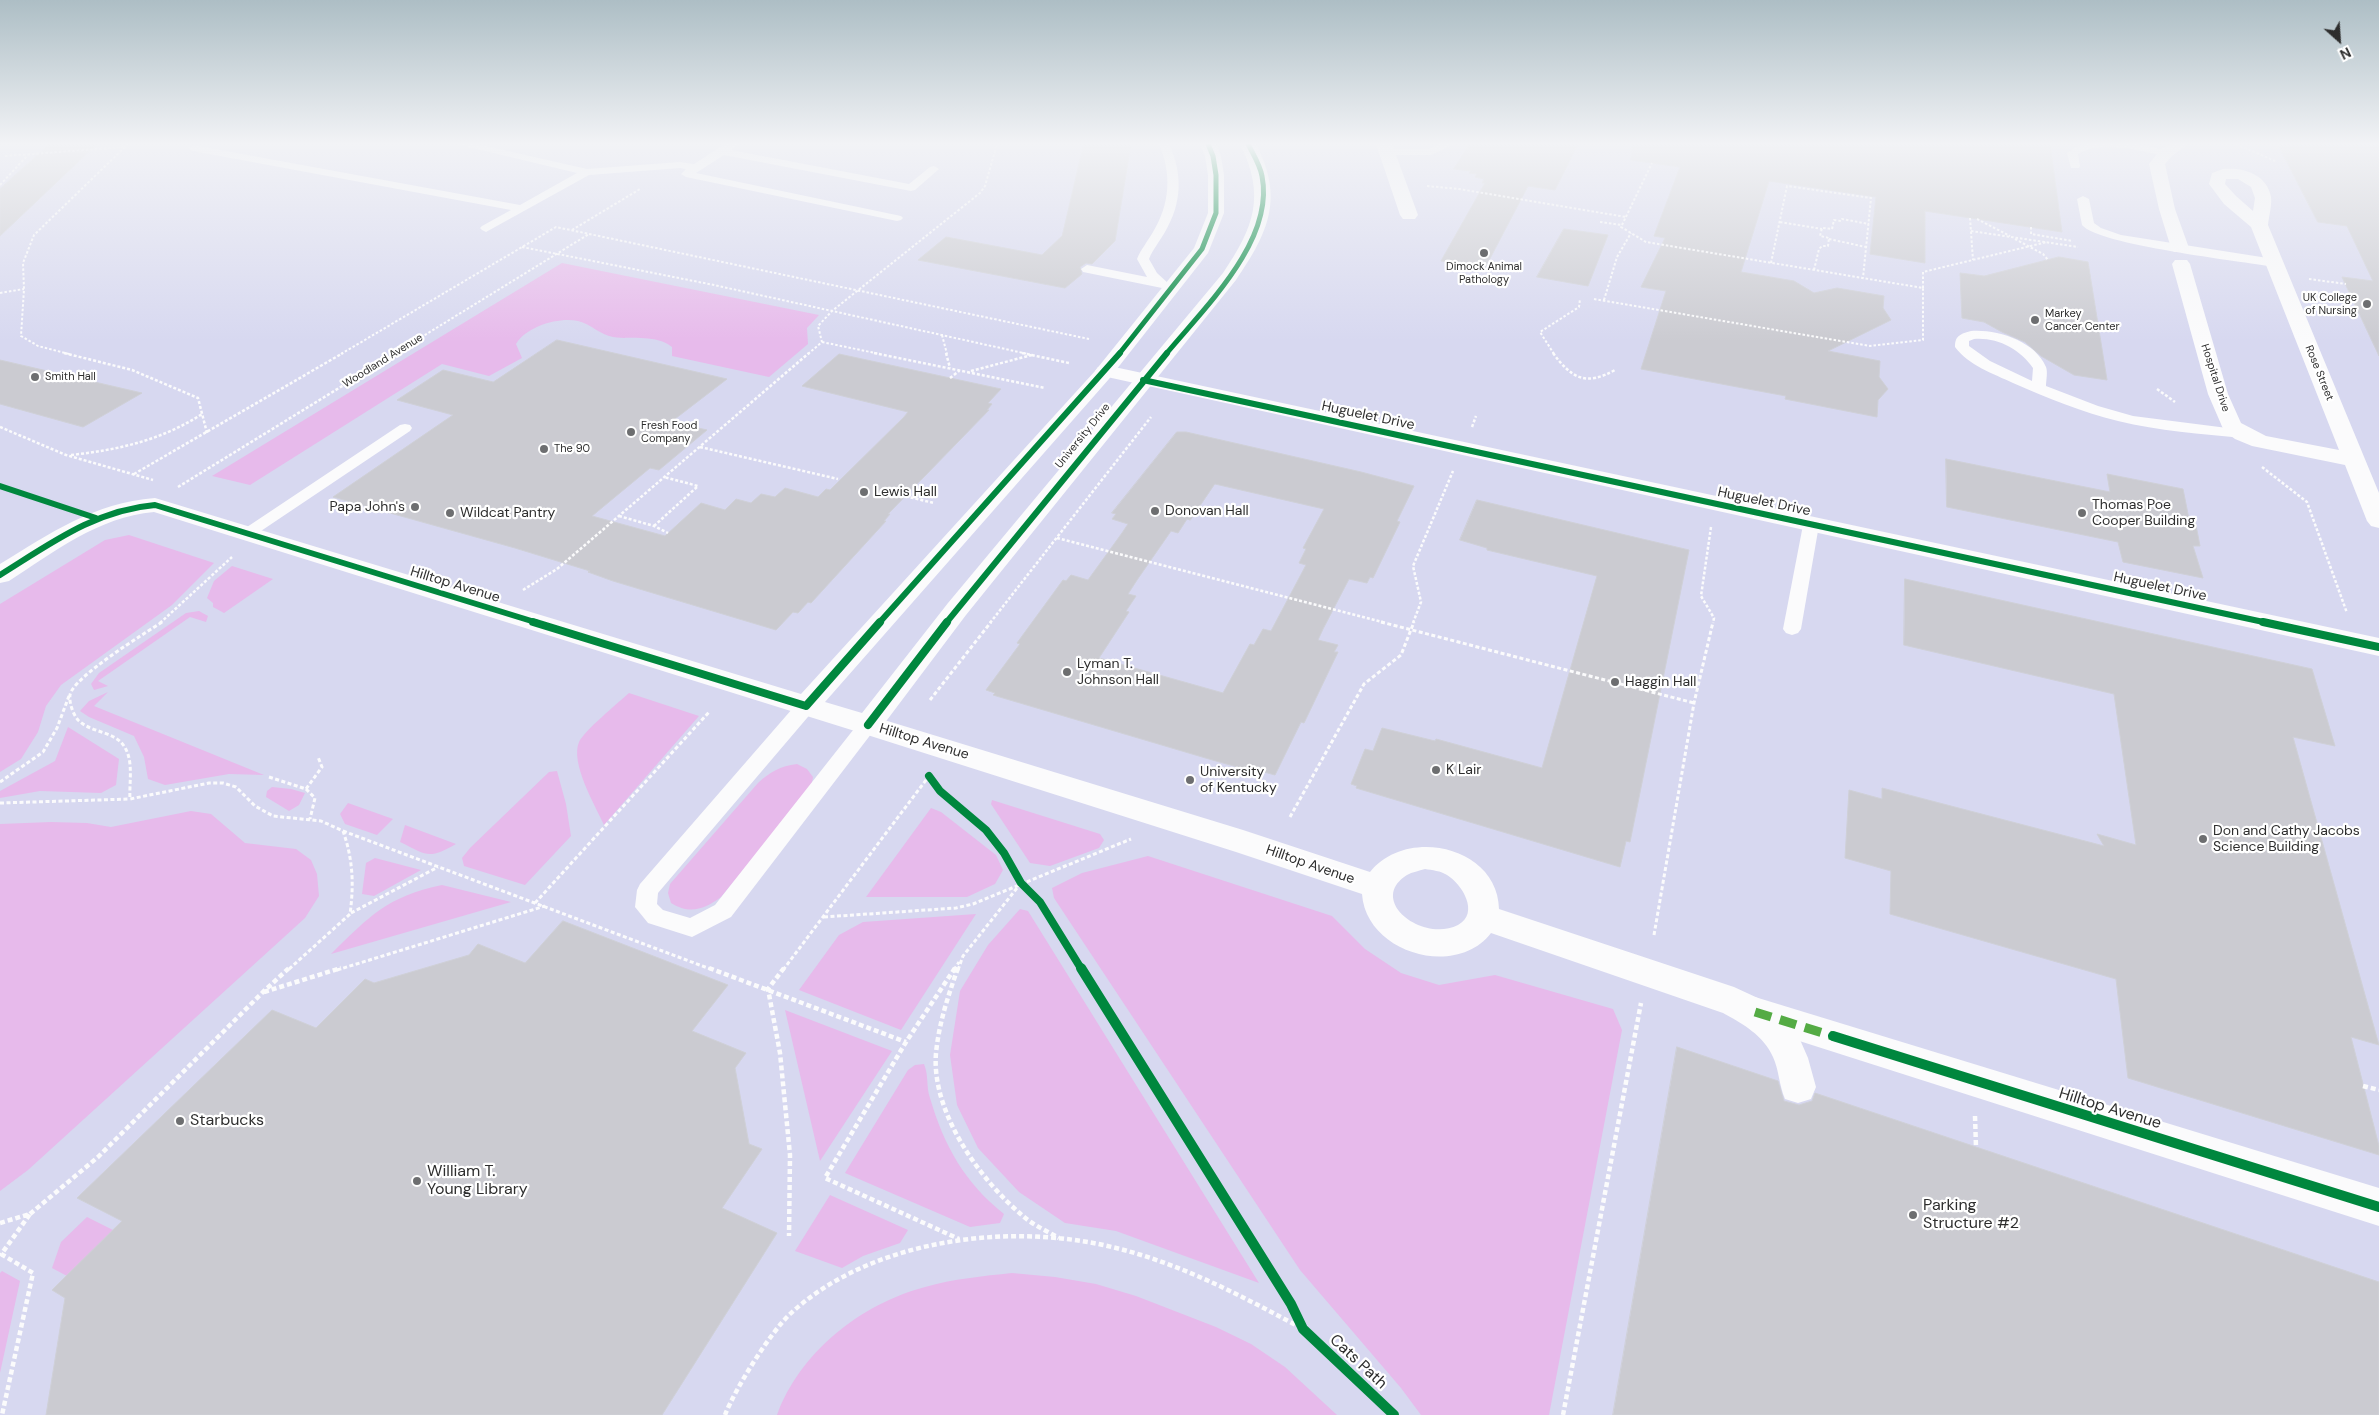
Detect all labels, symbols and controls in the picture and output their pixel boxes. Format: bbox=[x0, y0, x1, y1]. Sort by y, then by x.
north arrow bbox=[2314, 15, 2364, 65]
text: N bbox=[2337, 43, 2354, 64]
marker: Dimock Animal Pathology bbox=[1478, 247, 1490, 259]
place label: Dimock Animal Pathology bbox=[1446, 260, 1522, 286]
place label: UK College of Nursing bbox=[2303, 291, 2357, 317]
marker: UK College of Nursing bbox=[2361, 298, 2373, 310]
place label: Markey Cancer Center bbox=[2045, 307, 2120, 333]
marker: Markey Cancer Center bbox=[2029, 314, 2041, 326]
street label: Woodland Avenue bbox=[340, 331, 426, 391]
street label: Hospital Drive bbox=[2198, 342, 2232, 414]
street label: Rose Street bbox=[2302, 343, 2336, 403]
place label: Smith Hall bbox=[45, 370, 96, 384]
marker: Smith Hall bbox=[29, 371, 41, 383]
street label: Huguelet Drive bbox=[1320, 398, 1416, 434]
street label: University Drive bbox=[1053, 401, 1113, 471]
place label: Fresh Food Company bbox=[641, 419, 697, 445]
marker: Fresh Food Company bbox=[625, 426, 637, 438]
place label: The 90 bbox=[554, 442, 590, 456]
marker: The 90 bbox=[538, 443, 550, 455]
place label: Lewis Hall bbox=[874, 484, 937, 500]
street label: Huguelet Drive bbox=[1716, 484, 1812, 520]
marker: Lewis Hall bbox=[858, 486, 870, 498]
place label: Thomas Poe Cooper Building bbox=[2092, 497, 2195, 530]
place label: Papa John's bbox=[330, 499, 405, 515]
marker: Papa John's bbox=[409, 501, 421, 513]
place label: Donovan Hall bbox=[1165, 503, 1249, 519]
place label: Wildcat Pantry bbox=[460, 505, 555, 521]
marker: Donovan Hall bbox=[1149, 505, 1161, 517]
marker: Wildcat Pantry bbox=[444, 507, 456, 519]
marker: Thomas Poe Cooper Building bbox=[2076, 507, 2088, 519]
street label: Hilltop Avenue bbox=[408, 563, 502, 607]
street label: Huguelet Drive bbox=[2112, 569, 2208, 605]
place label: Lyman T. Johnson Hall bbox=[1077, 656, 1159, 689]
marker: Lyman T. Johnson Hall bbox=[1061, 666, 1073, 678]
place label: Haggin Hall bbox=[1625, 674, 1696, 690]
marker: Haggin Hall bbox=[1609, 676, 1621, 688]
street label: Hilltop Avenue bbox=[877, 720, 971, 764]
place label: K Lair bbox=[1446, 762, 1481, 778]
place label: University of Kentucky bbox=[1200, 764, 1277, 796]
marker: K Lair bbox=[1430, 764, 1442, 776]
marker: University of Kentucky bbox=[1184, 774, 1196, 786]
place label: Don and Cathy Jacobs Science Building bbox=[2213, 823, 2360, 856]
marker: Don and Cathy Jacobs Science Building bbox=[2197, 833, 2209, 845]
street label: Hilltop Avenue bbox=[1263, 842, 1357, 888]
street label: Hilltop Avenue bbox=[2056, 1084, 2164, 1134]
place label: Starbucks bbox=[190, 1111, 264, 1131]
marker: Starbucks bbox=[174, 1115, 186, 1127]
place label: William T. Young Library bbox=[427, 1162, 528, 1200]
marker: William T. Young Library bbox=[411, 1175, 423, 1187]
place label: Parking Structure #2 bbox=[1923, 1196, 2019, 1234]
marker: Parking Structure #2 bbox=[1907, 1209, 1919, 1221]
street label: Cats Path bbox=[1325, 1331, 1391, 1393]

